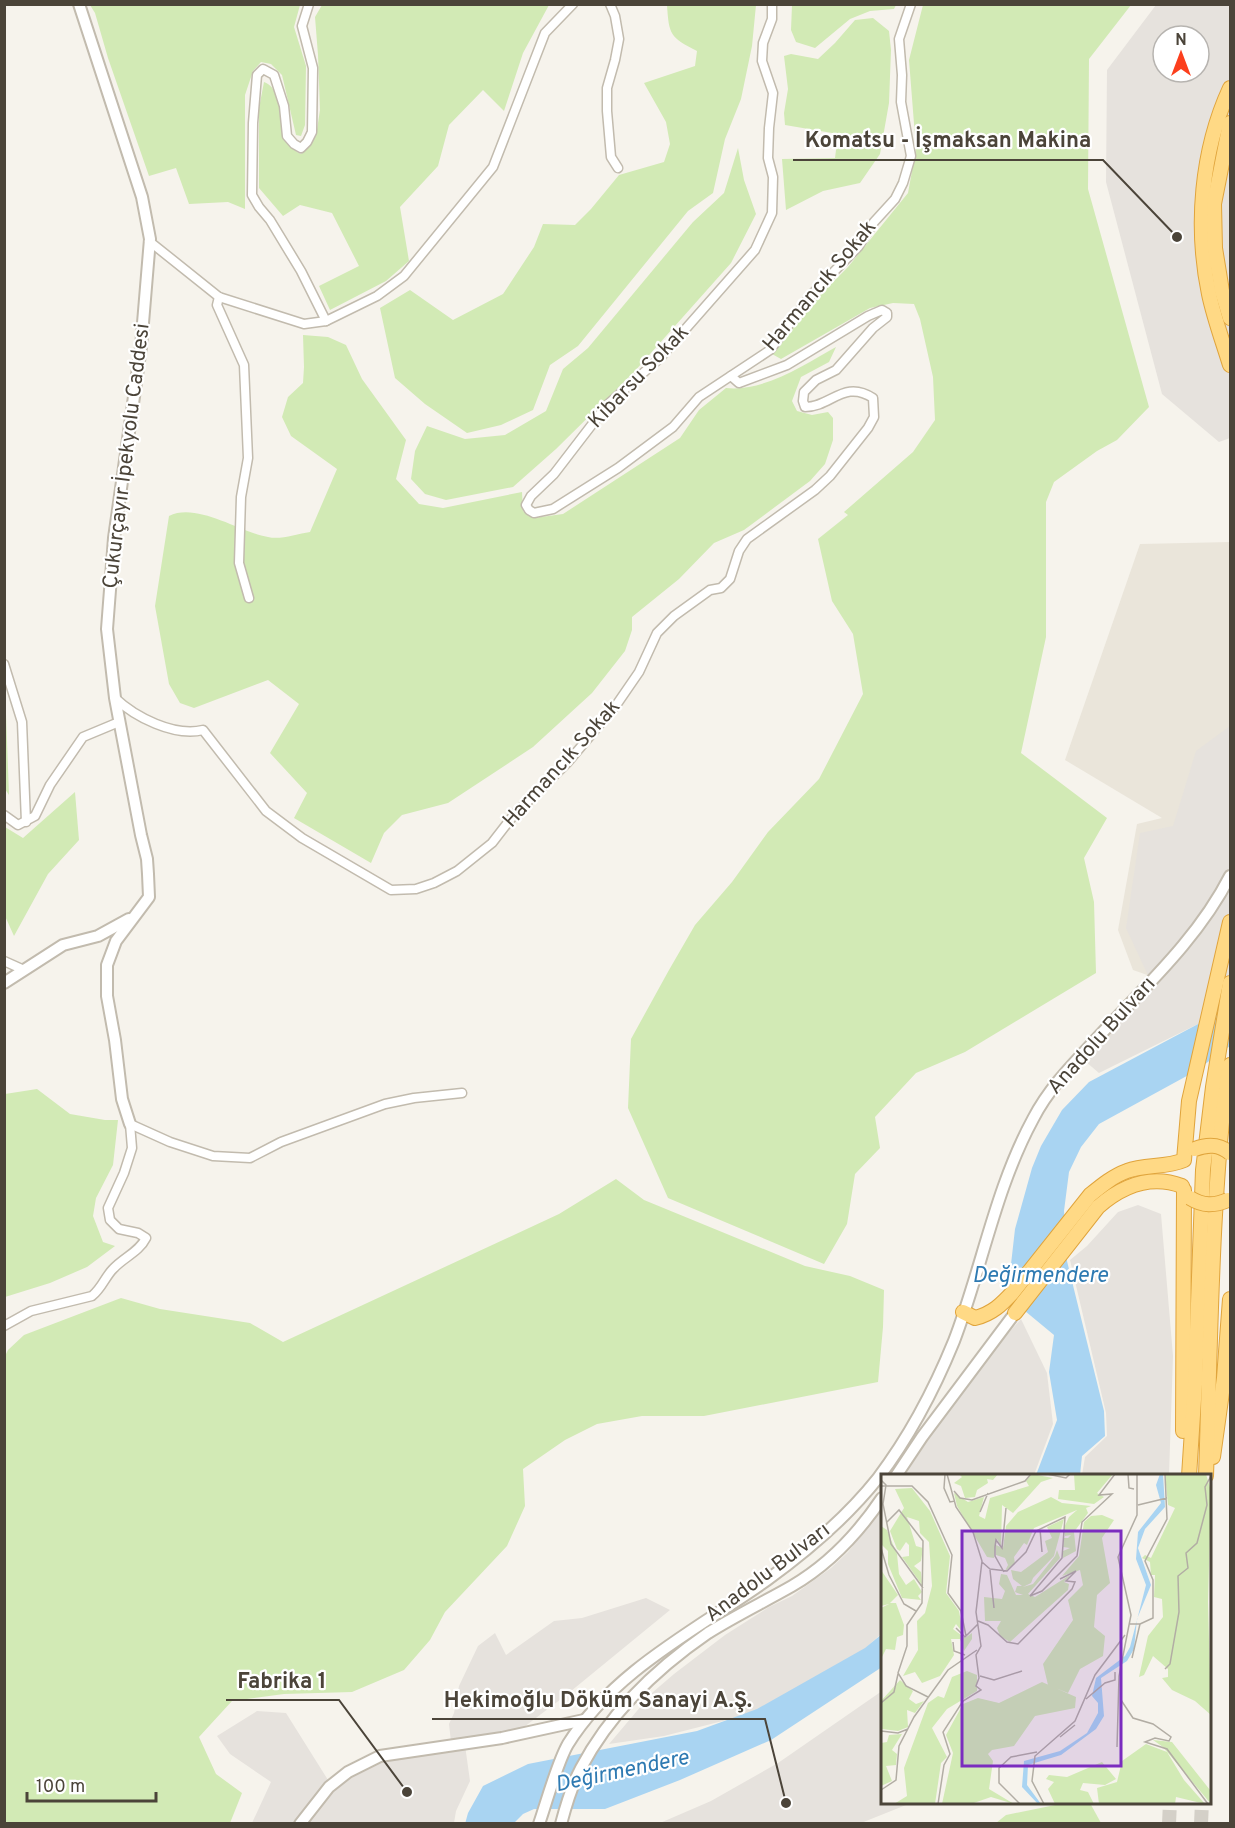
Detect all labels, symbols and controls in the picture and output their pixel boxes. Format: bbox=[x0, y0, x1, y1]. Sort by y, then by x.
north arrow bbox=[1151, 24, 1211, 84]
text: N bbox=[1175, 31, 1187, 51]
callout: Komatsu - İşmaksan Makina bbox=[793, 120, 1103, 160]
text: Komatsu - İşmaksan Makina bbox=[805, 126, 1091, 155]
street label: Harmancık Sokak bbox=[757, 215, 883, 357]
street label: Kibarsu Sokak bbox=[583, 320, 695, 434]
street label: Çukurçayır İpekyolu Caddesi bbox=[97, 322, 157, 590]
street label: Harmancık Sokak bbox=[497, 694, 627, 834]
street label: Anadolu Bulvarı bbox=[1042, 971, 1162, 1101]
water label: Değirmendere bbox=[972, 1263, 1109, 1290]
inset map bbox=[881, 1474, 1211, 1804]
street label: Anadolu Bulvarı bbox=[700, 1517, 836, 1629]
callout: Fabrika 1 bbox=[226, 1660, 339, 1700]
text: Fabrika 1 bbox=[237, 1669, 327, 1696]
callout: Hekimoğlu Döküm Sanayi A.Ş. bbox=[432, 1679, 765, 1719]
text: Hekimoğlu Döküm Sanayi A.Ş. bbox=[444, 1688, 752, 1715]
water label: Değirmendere bbox=[553, 1745, 692, 1799]
scale bar bbox=[27, 1765, 156, 1803]
text: 100 m bbox=[36, 1776, 85, 1799]

